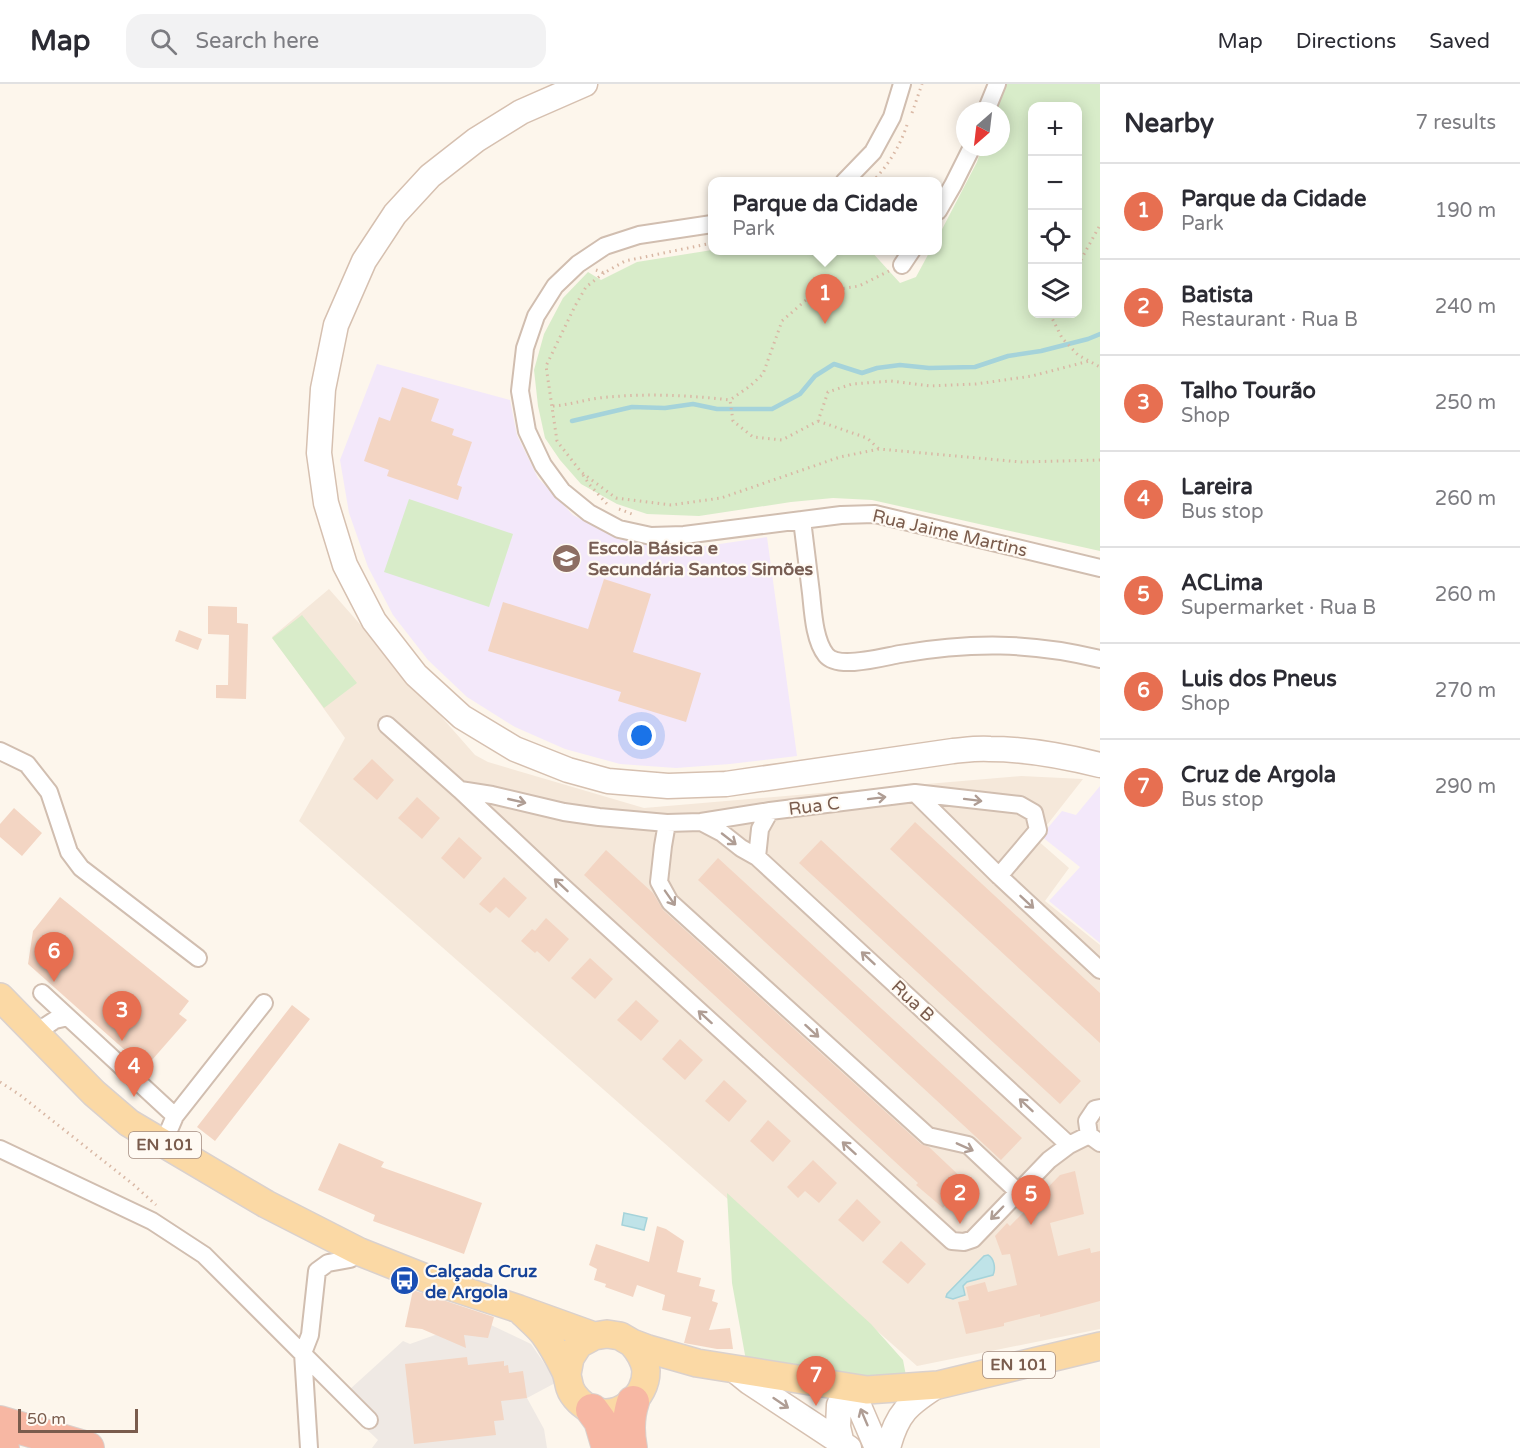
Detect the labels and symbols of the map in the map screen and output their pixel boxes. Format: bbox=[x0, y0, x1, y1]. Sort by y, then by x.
north arrow bbox=[956, 102, 1010, 156]
pin: 1 bbox=[806, 274, 844, 324]
street label: Rua Jaime Martins bbox=[870, 504, 1030, 562]
place label: Escola Básica e Secundária Santos Simões bbox=[588, 537, 813, 580]
school or university icon: Escola Básica e Secundária Santos Simões bbox=[551, 542, 583, 574]
your location bbox=[627, 721, 656, 750]
street label: Rua C bbox=[787, 792, 841, 820]
one-way arrow bbox=[866, 792, 886, 803]
one-way arrow bbox=[962, 795, 982, 806]
one-way arrow bbox=[507, 796, 526, 807]
one-way arrow bbox=[721, 832, 737, 845]
one-way arrow bbox=[554, 878, 569, 893]
one-way arrow bbox=[664, 890, 676, 906]
one-way arrow bbox=[1019, 895, 1034, 909]
pin: 6 bbox=[34, 932, 74, 982]
one-way arrow bbox=[860, 951, 875, 966]
street label: Rua B bbox=[887, 976, 939, 1026]
pin: 3 bbox=[102, 992, 142, 1041]
one-way arrow bbox=[698, 1010, 713, 1024]
one-way arrow bbox=[805, 1024, 820, 1038]
pin: 4 bbox=[114, 1048, 154, 1097]
one-way arrow bbox=[1019, 1098, 1034, 1112]
road number: EN 101 bbox=[129, 1132, 201, 1158]
one-way arrow bbox=[842, 1141, 857, 1156]
one-way arrow bbox=[956, 1141, 974, 1153]
pin: 2 bbox=[940, 1174, 980, 1224]
pin: 5 bbox=[1012, 1176, 1050, 1225]
one-way arrow bbox=[990, 1206, 1005, 1221]
place label: Calçada Cruz de Argola bbox=[425, 1260, 537, 1303]
bus stop icon: Calçada Cruz de Argola bbox=[388, 1265, 420, 1297]
road number: EN 101 bbox=[983, 1352, 1055, 1378]
pin: 7 bbox=[796, 1356, 836, 1406]
one-way arrow bbox=[772, 1397, 789, 1409]
scale bar bbox=[18, 1406, 138, 1434]
one-way arrow bbox=[858, 1408, 869, 1427]

